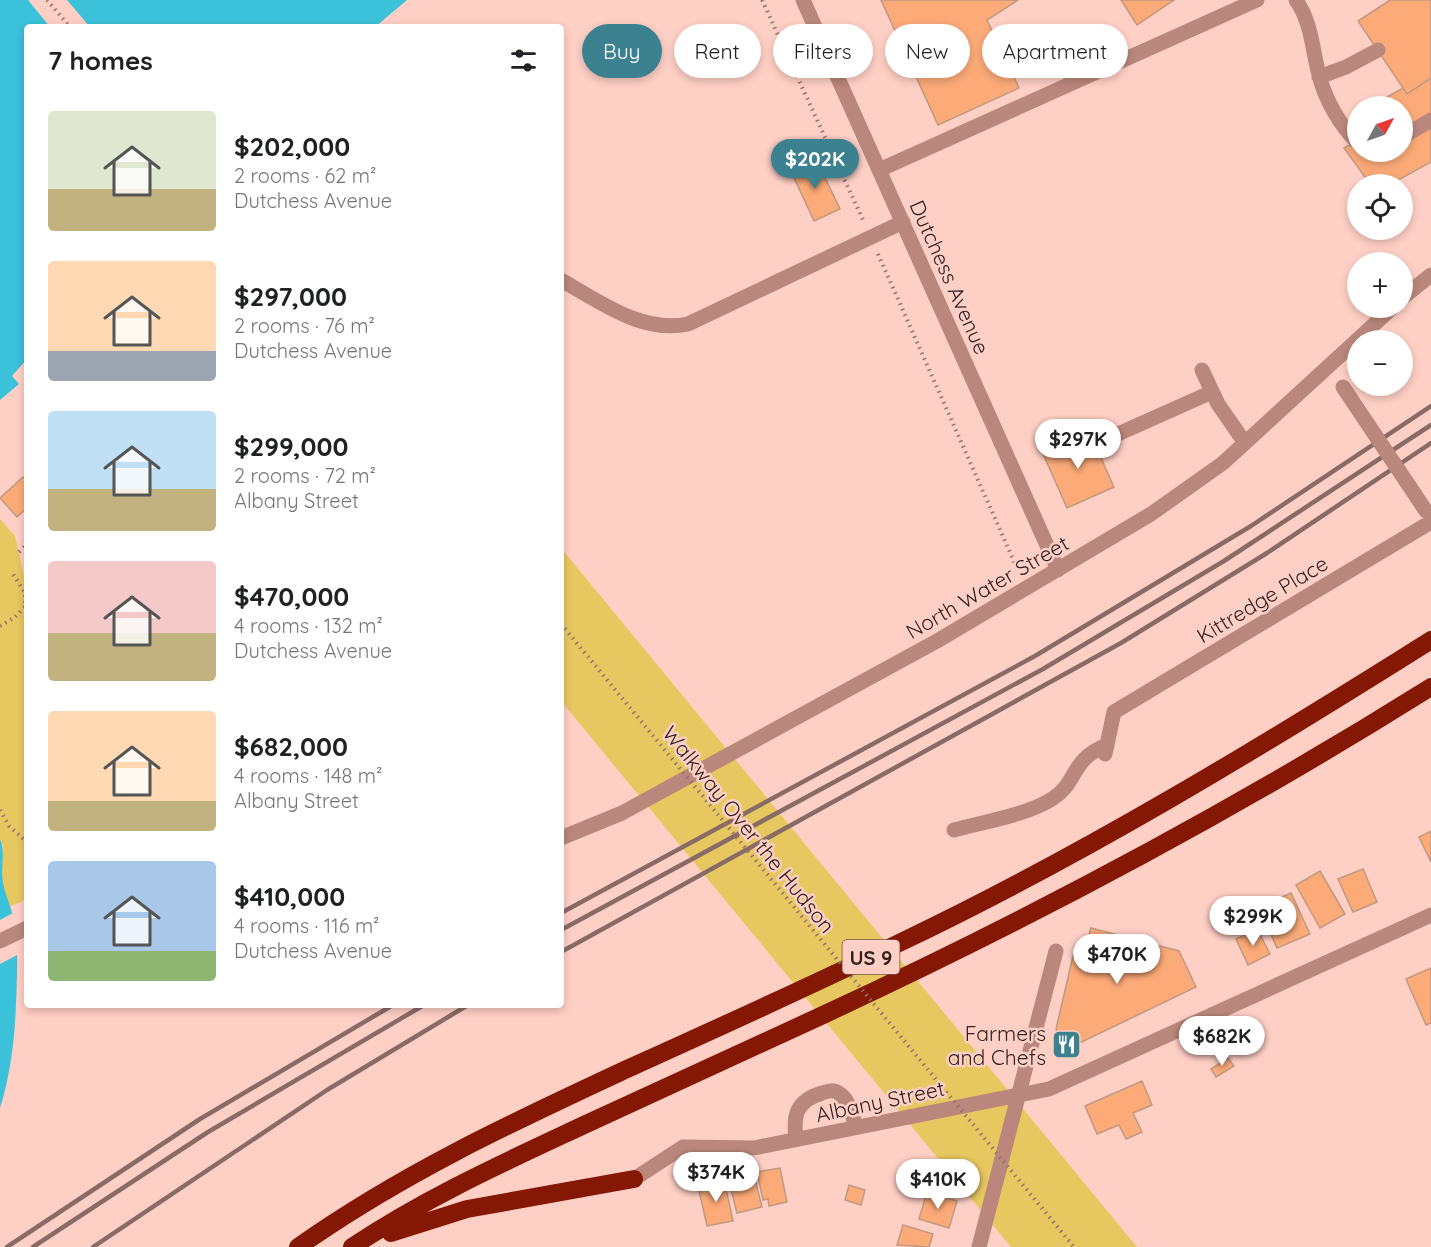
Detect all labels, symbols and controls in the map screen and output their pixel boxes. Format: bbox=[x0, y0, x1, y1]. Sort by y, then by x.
chip: Buy bbox=[582, 24, 662, 78]
chip: Rent bbox=[674, 24, 761, 78]
chip: Filters bbox=[773, 24, 873, 78]
chip: New bbox=[885, 24, 970, 78]
chip: Apartment bbox=[982, 24, 1128, 78]
text: 7 homes bbox=[48, 44, 153, 77]
icon: filters bbox=[507, 44, 540, 77]
north arrow bbox=[1347, 96, 1413, 162]
map controls bbox=[1347, 96, 1413, 396]
text: $202,000 bbox=[234, 130, 350, 163]
icon: home bbox=[96, 135, 168, 207]
pin: $202K bbox=[773, 139, 857, 190]
text: $202K bbox=[785, 146, 845, 171]
text: 2 rooms · 62 m² bbox=[234, 163, 376, 188]
button: locate bbox=[1347, 174, 1413, 240]
text: Dutchess Avenue bbox=[234, 188, 392, 213]
street label: Dutchess Avenue bbox=[904, 196, 996, 358]
button: + bbox=[1347, 252, 1413, 318]
text: $297,000 bbox=[234, 280, 347, 313]
icon: home bbox=[96, 285, 168, 357]
text: 2 rooms · 76 m² bbox=[234, 313, 375, 338]
button: − bbox=[1347, 330, 1413, 396]
text: Dutchess Avenue bbox=[234, 338, 392, 363]
pin: $297K bbox=[1036, 419, 1120, 470]
text: $297K bbox=[1049, 426, 1107, 451]
text: $299,000 bbox=[234, 430, 348, 463]
icon: home bbox=[96, 435, 168, 507]
text: 2 rooms · 72 m² bbox=[234, 463, 376, 488]
text: Albany Street bbox=[234, 488, 359, 513]
street label: North Water Street bbox=[901, 530, 1073, 644]
street label: Kittredge Place bbox=[1192, 550, 1332, 648]
text: $470,000 bbox=[234, 580, 349, 613]
icon: home bbox=[96, 585, 168, 657]
text: 4 rooms · 132 m² bbox=[234, 613, 383, 638]
text: Dutchess Avenue bbox=[234, 638, 392, 663]
street label: Walkway Over the Hudson bbox=[657, 720, 841, 938]
text: $682,000 bbox=[234, 730, 348, 763]
icon: home bbox=[96, 735, 168, 807]
text: 4 rooms · 148 m² bbox=[234, 763, 382, 788]
text: Albany Street bbox=[234, 788, 359, 813]
text: $410,000 bbox=[234, 880, 345, 913]
icon: home bbox=[96, 885, 168, 957]
pin: $299K bbox=[1211, 896, 1295, 947]
text: $299K bbox=[1223, 903, 1283, 928]
text: 4 rooms · 116 m² bbox=[234, 913, 379, 938]
pin: $470K bbox=[1075, 934, 1159, 985]
text: Dutchess Avenue bbox=[234, 938, 392, 963]
road number: US 9 bbox=[842, 940, 900, 974]
text: $470K bbox=[1087, 941, 1147, 966]
pin: $682K bbox=[1180, 1016, 1264, 1067]
place label: Farmers and Chefs bbox=[948, 1020, 1046, 1070]
text: $682K bbox=[1193, 1023, 1251, 1048]
restaurant icon: Farmers and Chefs bbox=[1051, 1029, 1083, 1061]
street label: Albany Street bbox=[813, 1075, 947, 1127]
pin: $374K bbox=[674, 1152, 758, 1203]
text: $374K bbox=[687, 1159, 745, 1184]
pin: $410K bbox=[896, 1159, 980, 1210]
text: $410K bbox=[910, 1166, 966, 1191]

